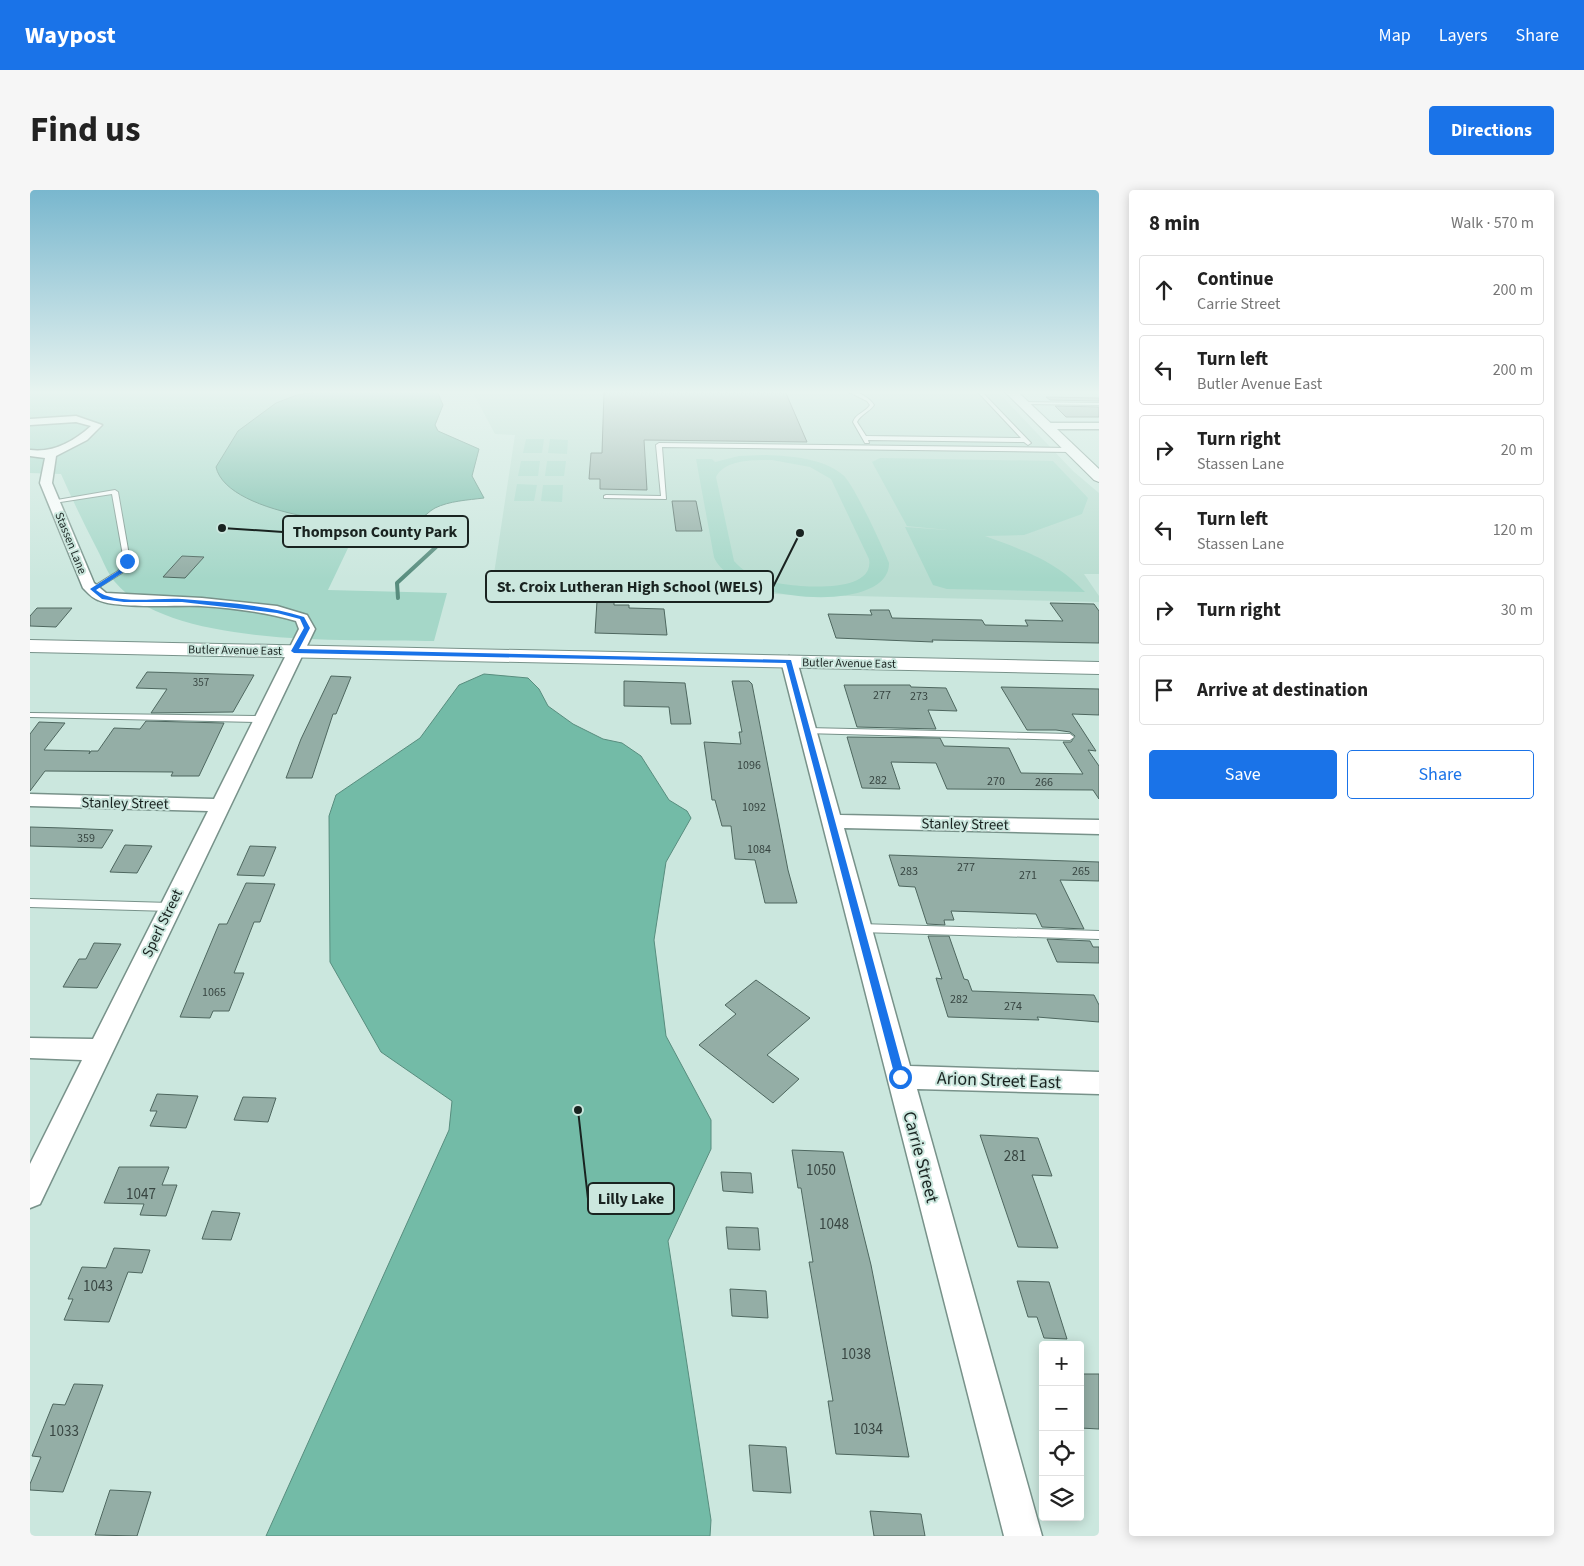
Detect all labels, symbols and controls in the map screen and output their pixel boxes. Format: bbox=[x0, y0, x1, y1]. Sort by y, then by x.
text: Waypost bbox=[25, 18, 116, 53]
text: Map bbox=[1379, 23, 1411, 48]
text: Layers bbox=[1439, 23, 1488, 48]
text: Share bbox=[1516, 23, 1559, 48]
text: Find us bbox=[30, 105, 140, 155]
button: Directions bbox=[1429, 106, 1554, 155]
text: 8 min bbox=[1149, 208, 1200, 238]
text: Walk · 570 m bbox=[1451, 212, 1534, 234]
text: Continue bbox=[1197, 266, 1274, 293]
icon: ahead bbox=[1150, 276, 1178, 304]
text: 200 m bbox=[1493, 279, 1533, 301]
text: Carrie Street bbox=[1197, 293, 1280, 315]
text: Turn left bbox=[1197, 346, 1268, 373]
icon: left bbox=[1150, 356, 1178, 384]
text: 200 m bbox=[1493, 359, 1533, 381]
text: Butler Avenue East bbox=[1197, 373, 1322, 395]
text: Turn right bbox=[1197, 426, 1281, 453]
icon: right bbox=[1150, 436, 1178, 464]
text: 20 m bbox=[1501, 439, 1533, 461]
text: Stassen Lane bbox=[1197, 453, 1284, 475]
text: Turn left bbox=[1197, 506, 1268, 533]
street label: Stassen Lane bbox=[50, 510, 91, 577]
callout: Thompson County Park bbox=[283, 516, 468, 547]
icon: left bbox=[1150, 516, 1178, 544]
text: 120 m bbox=[1493, 519, 1533, 541]
text: Thompson County Park bbox=[293, 521, 458, 543]
text: Stassen Lane bbox=[1197, 533, 1284, 555]
route end bbox=[116, 550, 139, 573]
callout: St. Croix Lutheran High School (WELS) bbox=[486, 571, 773, 602]
text: St. Croix Lutheran High School (WELS) bbox=[497, 576, 763, 598]
icon: right bbox=[1150, 596, 1178, 624]
text: Turn right bbox=[1197, 597, 1281, 624]
text: 30 m bbox=[1501, 599, 1533, 621]
street label: Butler Avenue East bbox=[188, 641, 282, 660]
street label: Butler Avenue East bbox=[802, 654, 896, 673]
house number: 357 bbox=[193, 675, 209, 690]
icon: arrive bbox=[1150, 676, 1178, 704]
text: Arrive at destination bbox=[1197, 677, 1368, 704]
house number: 277 bbox=[873, 687, 891, 704]
house number: 273 bbox=[910, 688, 928, 705]
button: Save bbox=[1149, 750, 1337, 799]
button: Share bbox=[1347, 750, 1534, 799]
house number: 1096 bbox=[737, 757, 761, 774]
house number: 282 bbox=[869, 772, 887, 789]
house number: 270 bbox=[987, 773, 1005, 790]
house number: 266 bbox=[1035, 774, 1053, 791]
street label: Stanley Street bbox=[81, 792, 169, 815]
house number: 1092 bbox=[742, 799, 766, 816]
street label: Stanley Street bbox=[921, 813, 1009, 836]
house number: 359 bbox=[77, 830, 95, 847]
house number: 1084 bbox=[747, 841, 771, 858]
house number: 277 bbox=[957, 859, 975, 876]
house number: 283 bbox=[900, 863, 918, 880]
house number: 265 bbox=[1072, 863, 1090, 880]
house number: 271 bbox=[1019, 867, 1037, 884]
street label: Sperl Street bbox=[137, 886, 188, 961]
house number: 1065 bbox=[202, 984, 226, 1001]
house number: 282 bbox=[950, 991, 968, 1008]
house number: 274 bbox=[1004, 998, 1022, 1015]
route start bbox=[889, 1066, 912, 1089]
street label: Arion Street East bbox=[936, 1066, 1061, 1095]
street label: Carrie Street bbox=[896, 1109, 945, 1206]
house number: 281 bbox=[1004, 1146, 1026, 1167]
house number: 1050 bbox=[806, 1160, 836, 1181]
callout: Lilly Lake bbox=[588, 1183, 674, 1214]
house number: 1047 bbox=[126, 1184, 156, 1205]
text: Lilly Lake bbox=[598, 1188, 664, 1210]
house number: 1048 bbox=[819, 1214, 849, 1235]
house number: 1043 bbox=[83, 1276, 113, 1297]
map controls bbox=[1039, 1341, 1084, 1521]
button: + bbox=[1039, 1341, 1084, 1386]
house number: 1038 bbox=[841, 1344, 871, 1365]
button: − bbox=[1039, 1386, 1084, 1431]
house number: 1034 bbox=[853, 1419, 883, 1440]
house number: 1033 bbox=[49, 1421, 79, 1442]
button: locate bbox=[1039, 1431, 1084, 1476]
button: layers bbox=[1039, 1476, 1084, 1521]

